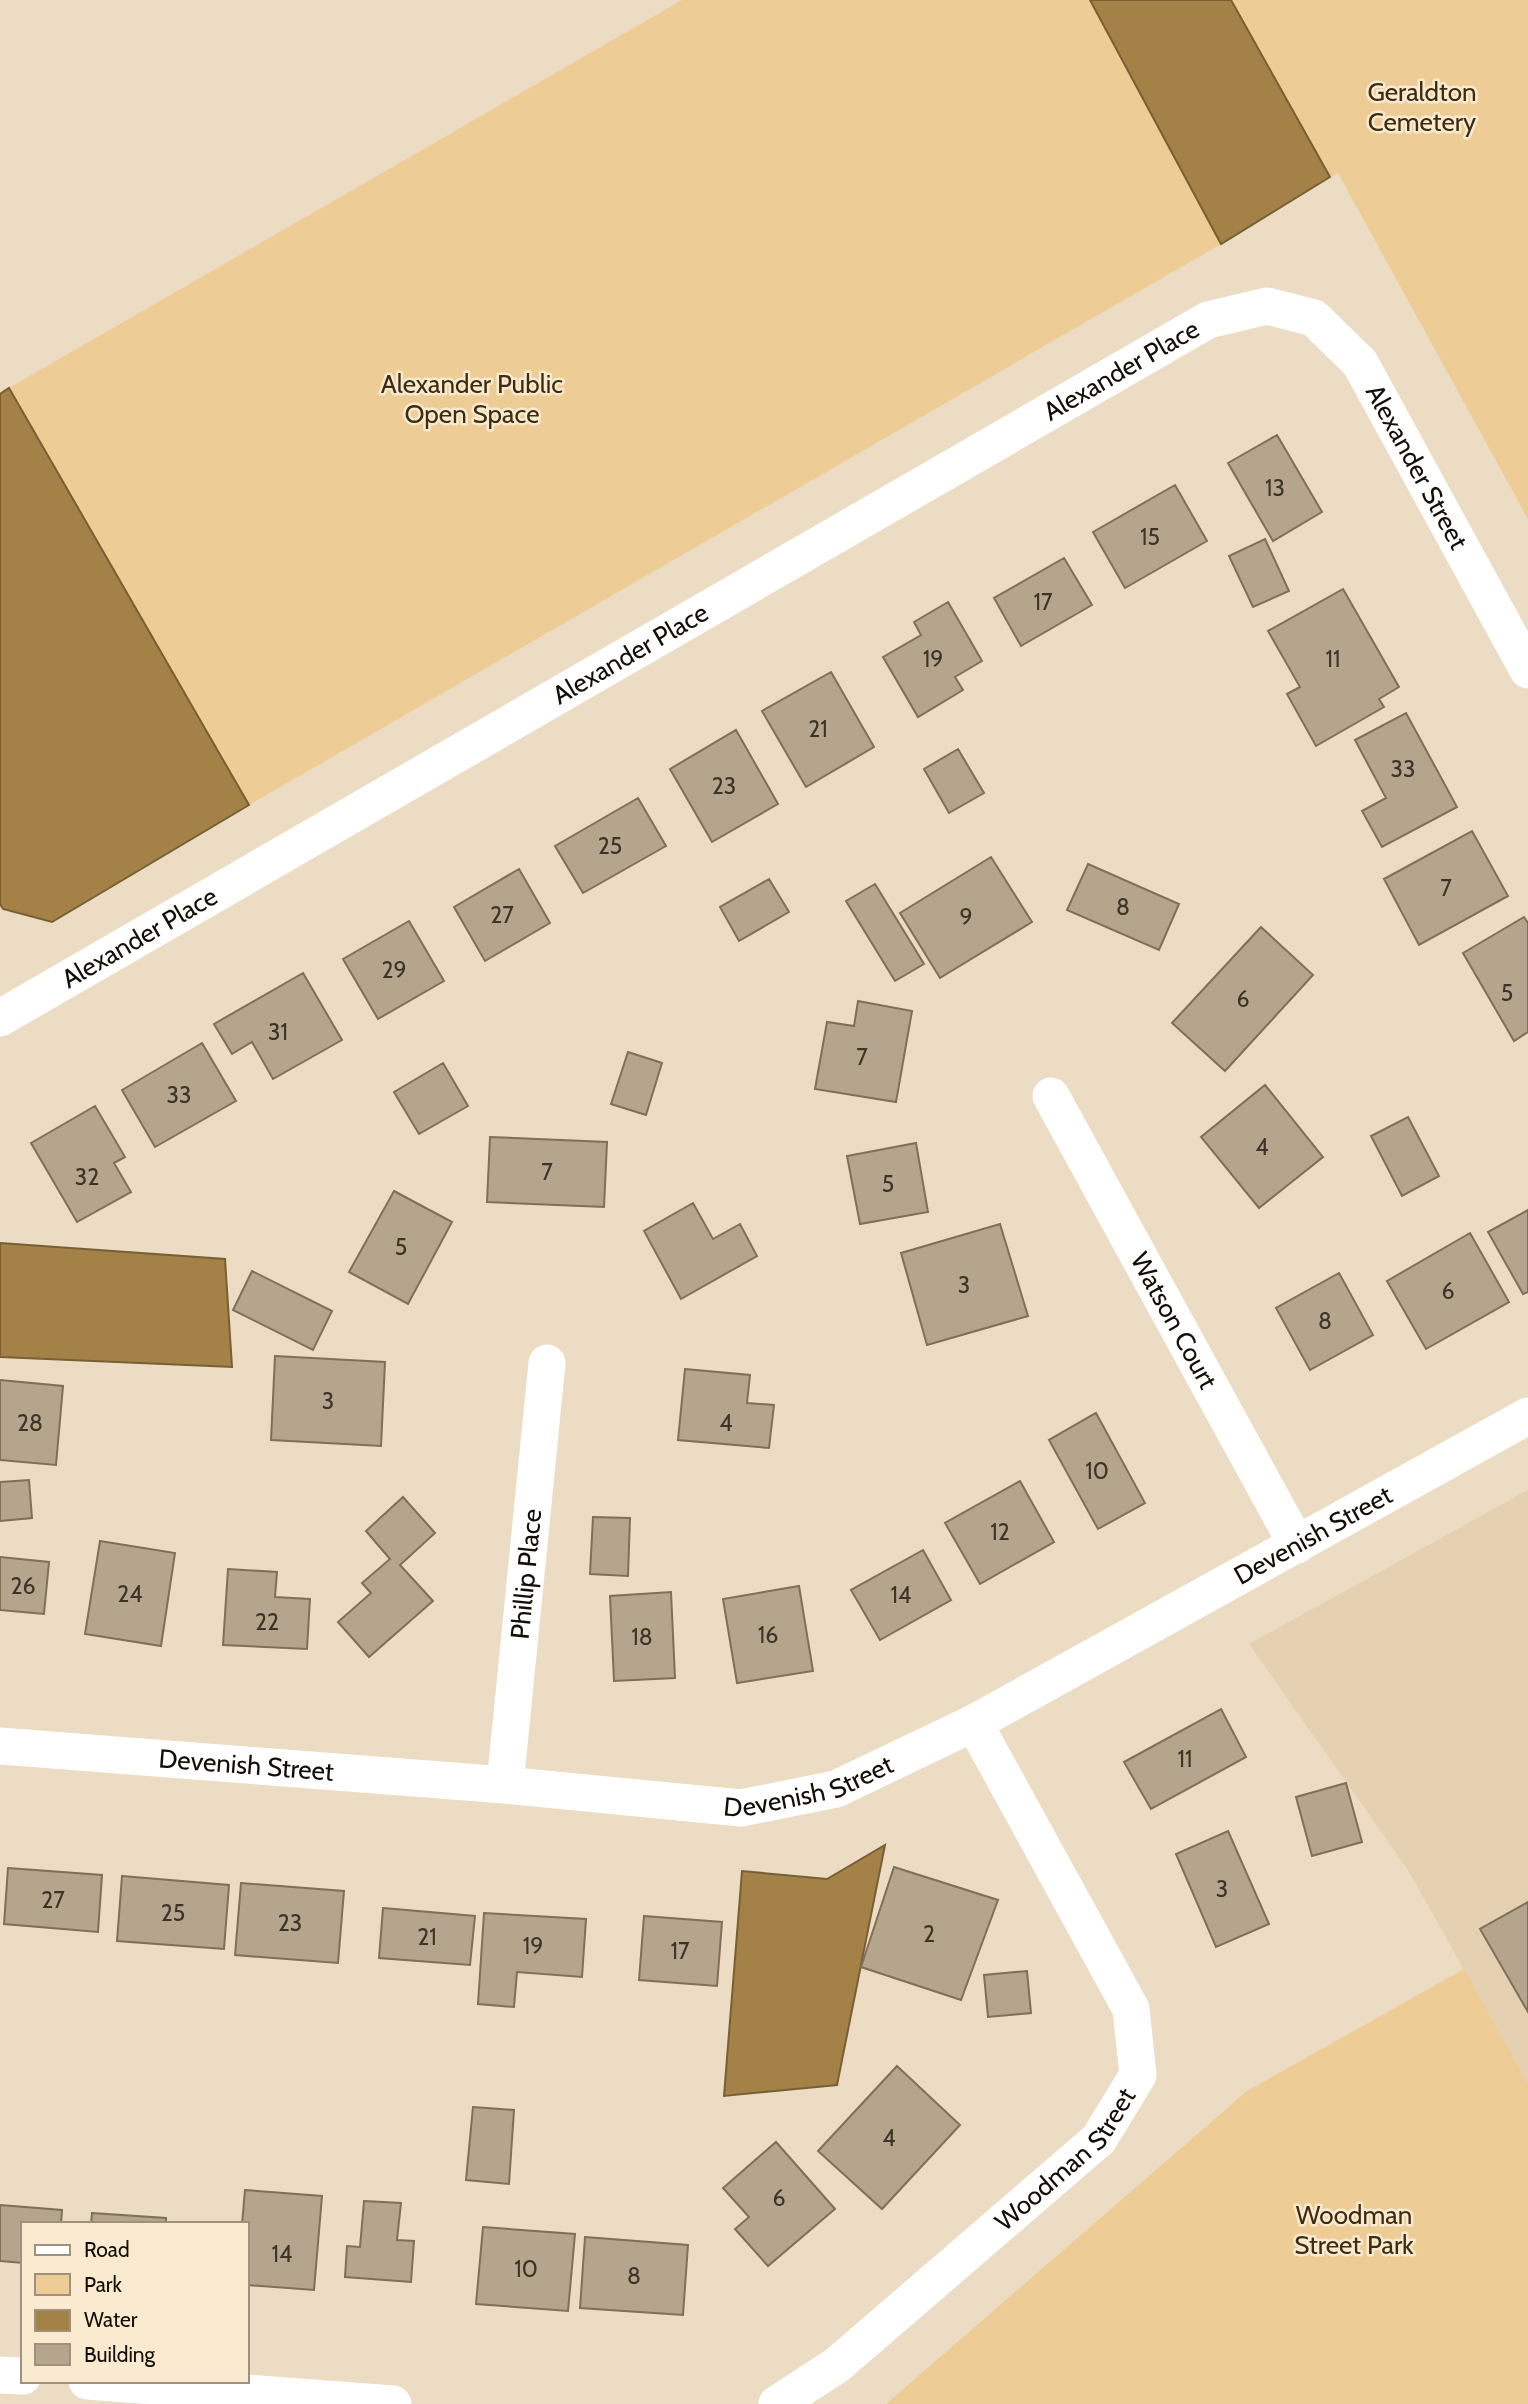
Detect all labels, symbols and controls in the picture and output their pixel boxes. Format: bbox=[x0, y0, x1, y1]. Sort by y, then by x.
park label: Geraldton Cemetery bbox=[1367, 76, 1477, 138]
street label: Alexander Place bbox=[1038, 313, 1205, 428]
park label: Alexander Public Open Space bbox=[381, 368, 563, 430]
street label: Alexander Street bbox=[1359, 379, 1475, 555]
house number: 13 bbox=[1265, 474, 1285, 502]
house number: 15 bbox=[1140, 523, 1160, 551]
house number: 17 bbox=[1033, 588, 1053, 616]
street label: Alexander Place bbox=[547, 596, 714, 711]
house number: 19 bbox=[923, 645, 943, 673]
house number: 11 bbox=[1326, 645, 1341, 673]
house number: 21 bbox=[808, 715, 828, 743]
house number: 33 bbox=[1391, 755, 1415, 783]
house number: 23 bbox=[712, 772, 736, 800]
house number: 25 bbox=[598, 832, 622, 860]
house number: 7 bbox=[1440, 874, 1452, 902]
street label: Alexander Place bbox=[56, 880, 223, 995]
house number: 8 bbox=[1116, 893, 1130, 921]
house number: 27 bbox=[490, 901, 514, 929]
house number: 9 bbox=[959, 903, 973, 931]
house number: 29 bbox=[381, 956, 407, 984]
house number: 5 bbox=[1501, 979, 1513, 1007]
house number: 6 bbox=[1236, 985, 1250, 1013]
house number: 31 bbox=[268, 1018, 288, 1046]
house number: 7 bbox=[856, 1043, 868, 1071]
house number: 33 bbox=[167, 1081, 191, 1109]
house number: 4 bbox=[1255, 1133, 1269, 1161]
house number: 7 bbox=[541, 1158, 553, 1186]
house number: 32 bbox=[75, 1163, 99, 1191]
house number: 5 bbox=[882, 1170, 894, 1198]
house number: 5 bbox=[395, 1233, 407, 1261]
street label: Watson Court bbox=[1124, 1247, 1224, 1394]
house number: 3 bbox=[958, 1271, 970, 1299]
house number: 6 bbox=[1441, 1277, 1455, 1305]
house number: 8 bbox=[1318, 1307, 1332, 1335]
house number: 3 bbox=[322, 1387, 334, 1415]
house number: 28 bbox=[17, 1409, 43, 1437]
house number: 4 bbox=[719, 1409, 733, 1437]
house number: 10 bbox=[1085, 1457, 1109, 1485]
street label: Devenish Street bbox=[1228, 1479, 1398, 1592]
street label: Phillip Place bbox=[504, 1507, 548, 1641]
house number: 12 bbox=[990, 1518, 1010, 1546]
house number: 26 bbox=[10, 1572, 36, 1600]
house number: 24 bbox=[117, 1580, 143, 1608]
house number: 14 bbox=[891, 1581, 911, 1609]
house number: 22 bbox=[255, 1608, 279, 1636]
house number: 16 bbox=[758, 1621, 778, 1649]
house number: 18 bbox=[631, 1623, 653, 1651]
street label: Devenish Street bbox=[158, 1742, 335, 1788]
house number: 11 bbox=[1178, 1745, 1193, 1773]
street label: Devenish Street bbox=[722, 1748, 898, 1824]
house number: 3 bbox=[1216, 1875, 1228, 1903]
house number: 27 bbox=[41, 1886, 65, 1914]
house number: 25 bbox=[161, 1899, 185, 1927]
house number: 23 bbox=[278, 1909, 302, 1937]
house number: 2 bbox=[923, 1920, 935, 1948]
house number: 21 bbox=[417, 1923, 437, 1951]
house number: 19 bbox=[523, 1932, 543, 1960]
house number: 17 bbox=[670, 1937, 690, 1965]
street label: Woodman Street bbox=[988, 2082, 1142, 2237]
house number: 4 bbox=[882, 2124, 896, 2152]
house number: 6 bbox=[772, 2184, 786, 2212]
park label: Woodman Street Park bbox=[1294, 2199, 1414, 2261]
legend bbox=[21, 2222, 248, 2383]
text: Road bbox=[84, 2237, 130, 2262]
house number: 14 bbox=[272, 2240, 292, 2268]
house number: 10 bbox=[514, 2255, 538, 2283]
house number: 8 bbox=[627, 2262, 641, 2290]
text: Park bbox=[84, 2272, 122, 2297]
text: Water bbox=[84, 2307, 138, 2332]
text: Building bbox=[84, 2342, 156, 2367]

